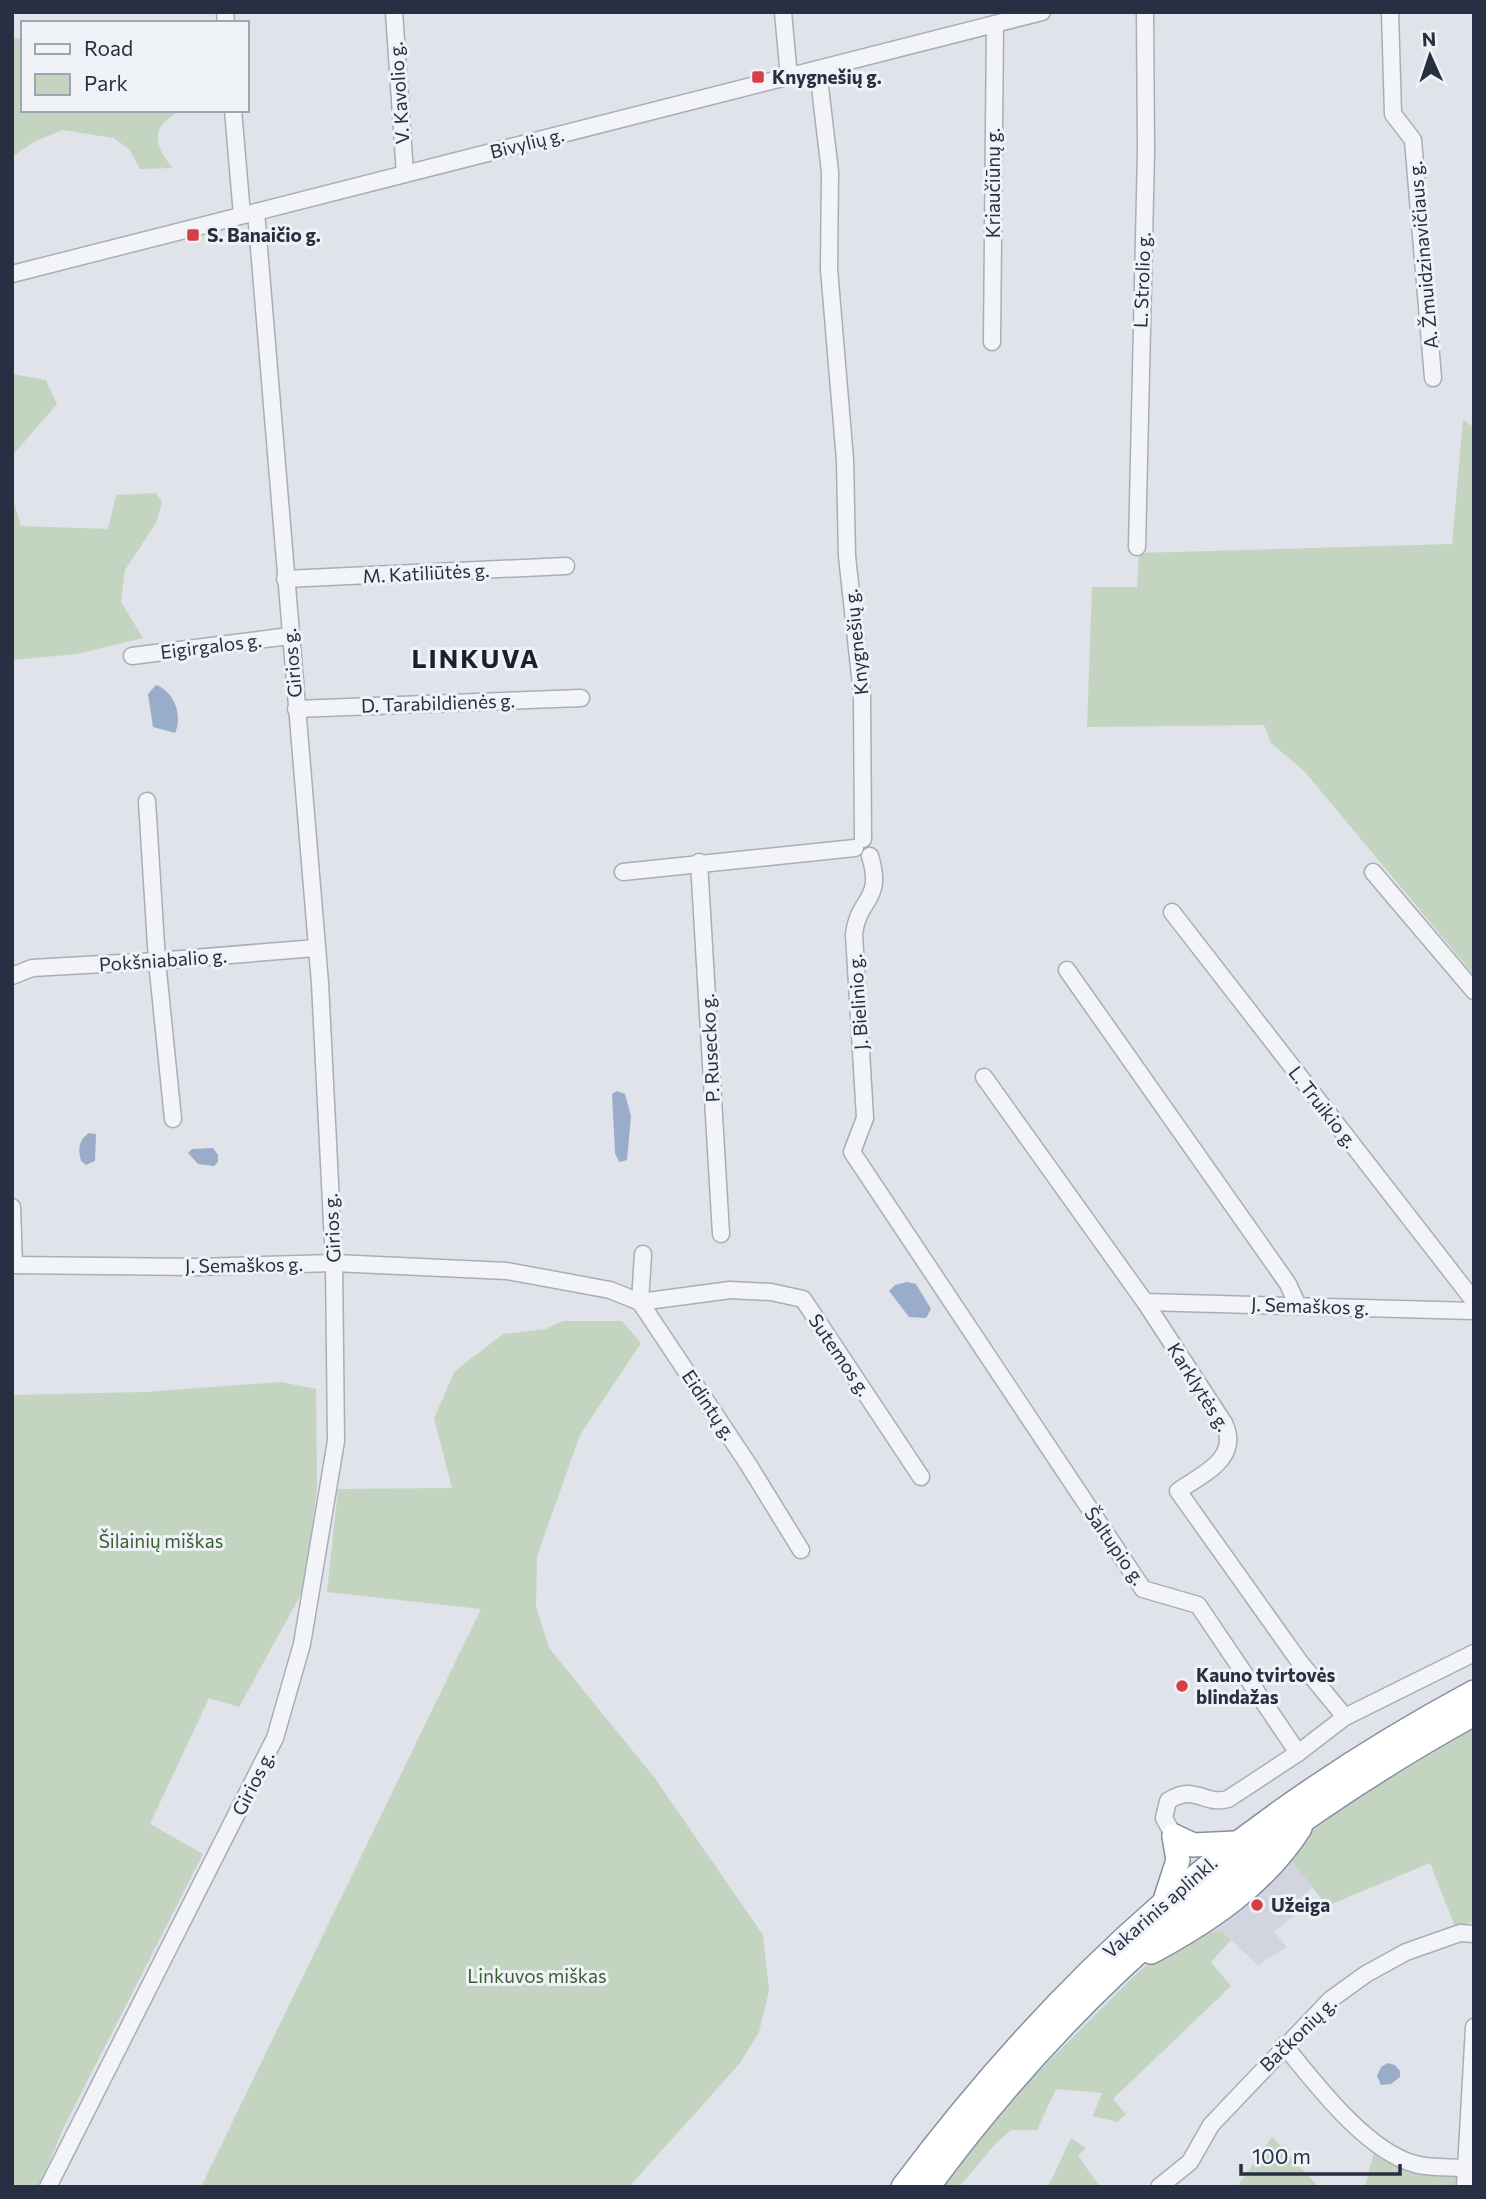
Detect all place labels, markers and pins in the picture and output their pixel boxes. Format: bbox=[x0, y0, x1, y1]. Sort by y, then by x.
place label: Knygnešių g. bbox=[772, 65, 882, 88]
marker: Knygnešių g. bbox=[750, 69, 766, 85]
place label: S. Banaičio g. bbox=[207, 223, 321, 246]
marker: S. Banaičio g. bbox=[185, 227, 201, 243]
place label: Kauno tvirtovės blindažas bbox=[1196, 1663, 1335, 1708]
marker: Kauno tvirtovės blindažas bbox=[1174, 1678, 1190, 1694]
place label: Užeiga bbox=[1271, 1893, 1330, 1916]
marker: Užeiga bbox=[1249, 1897, 1265, 1913]

